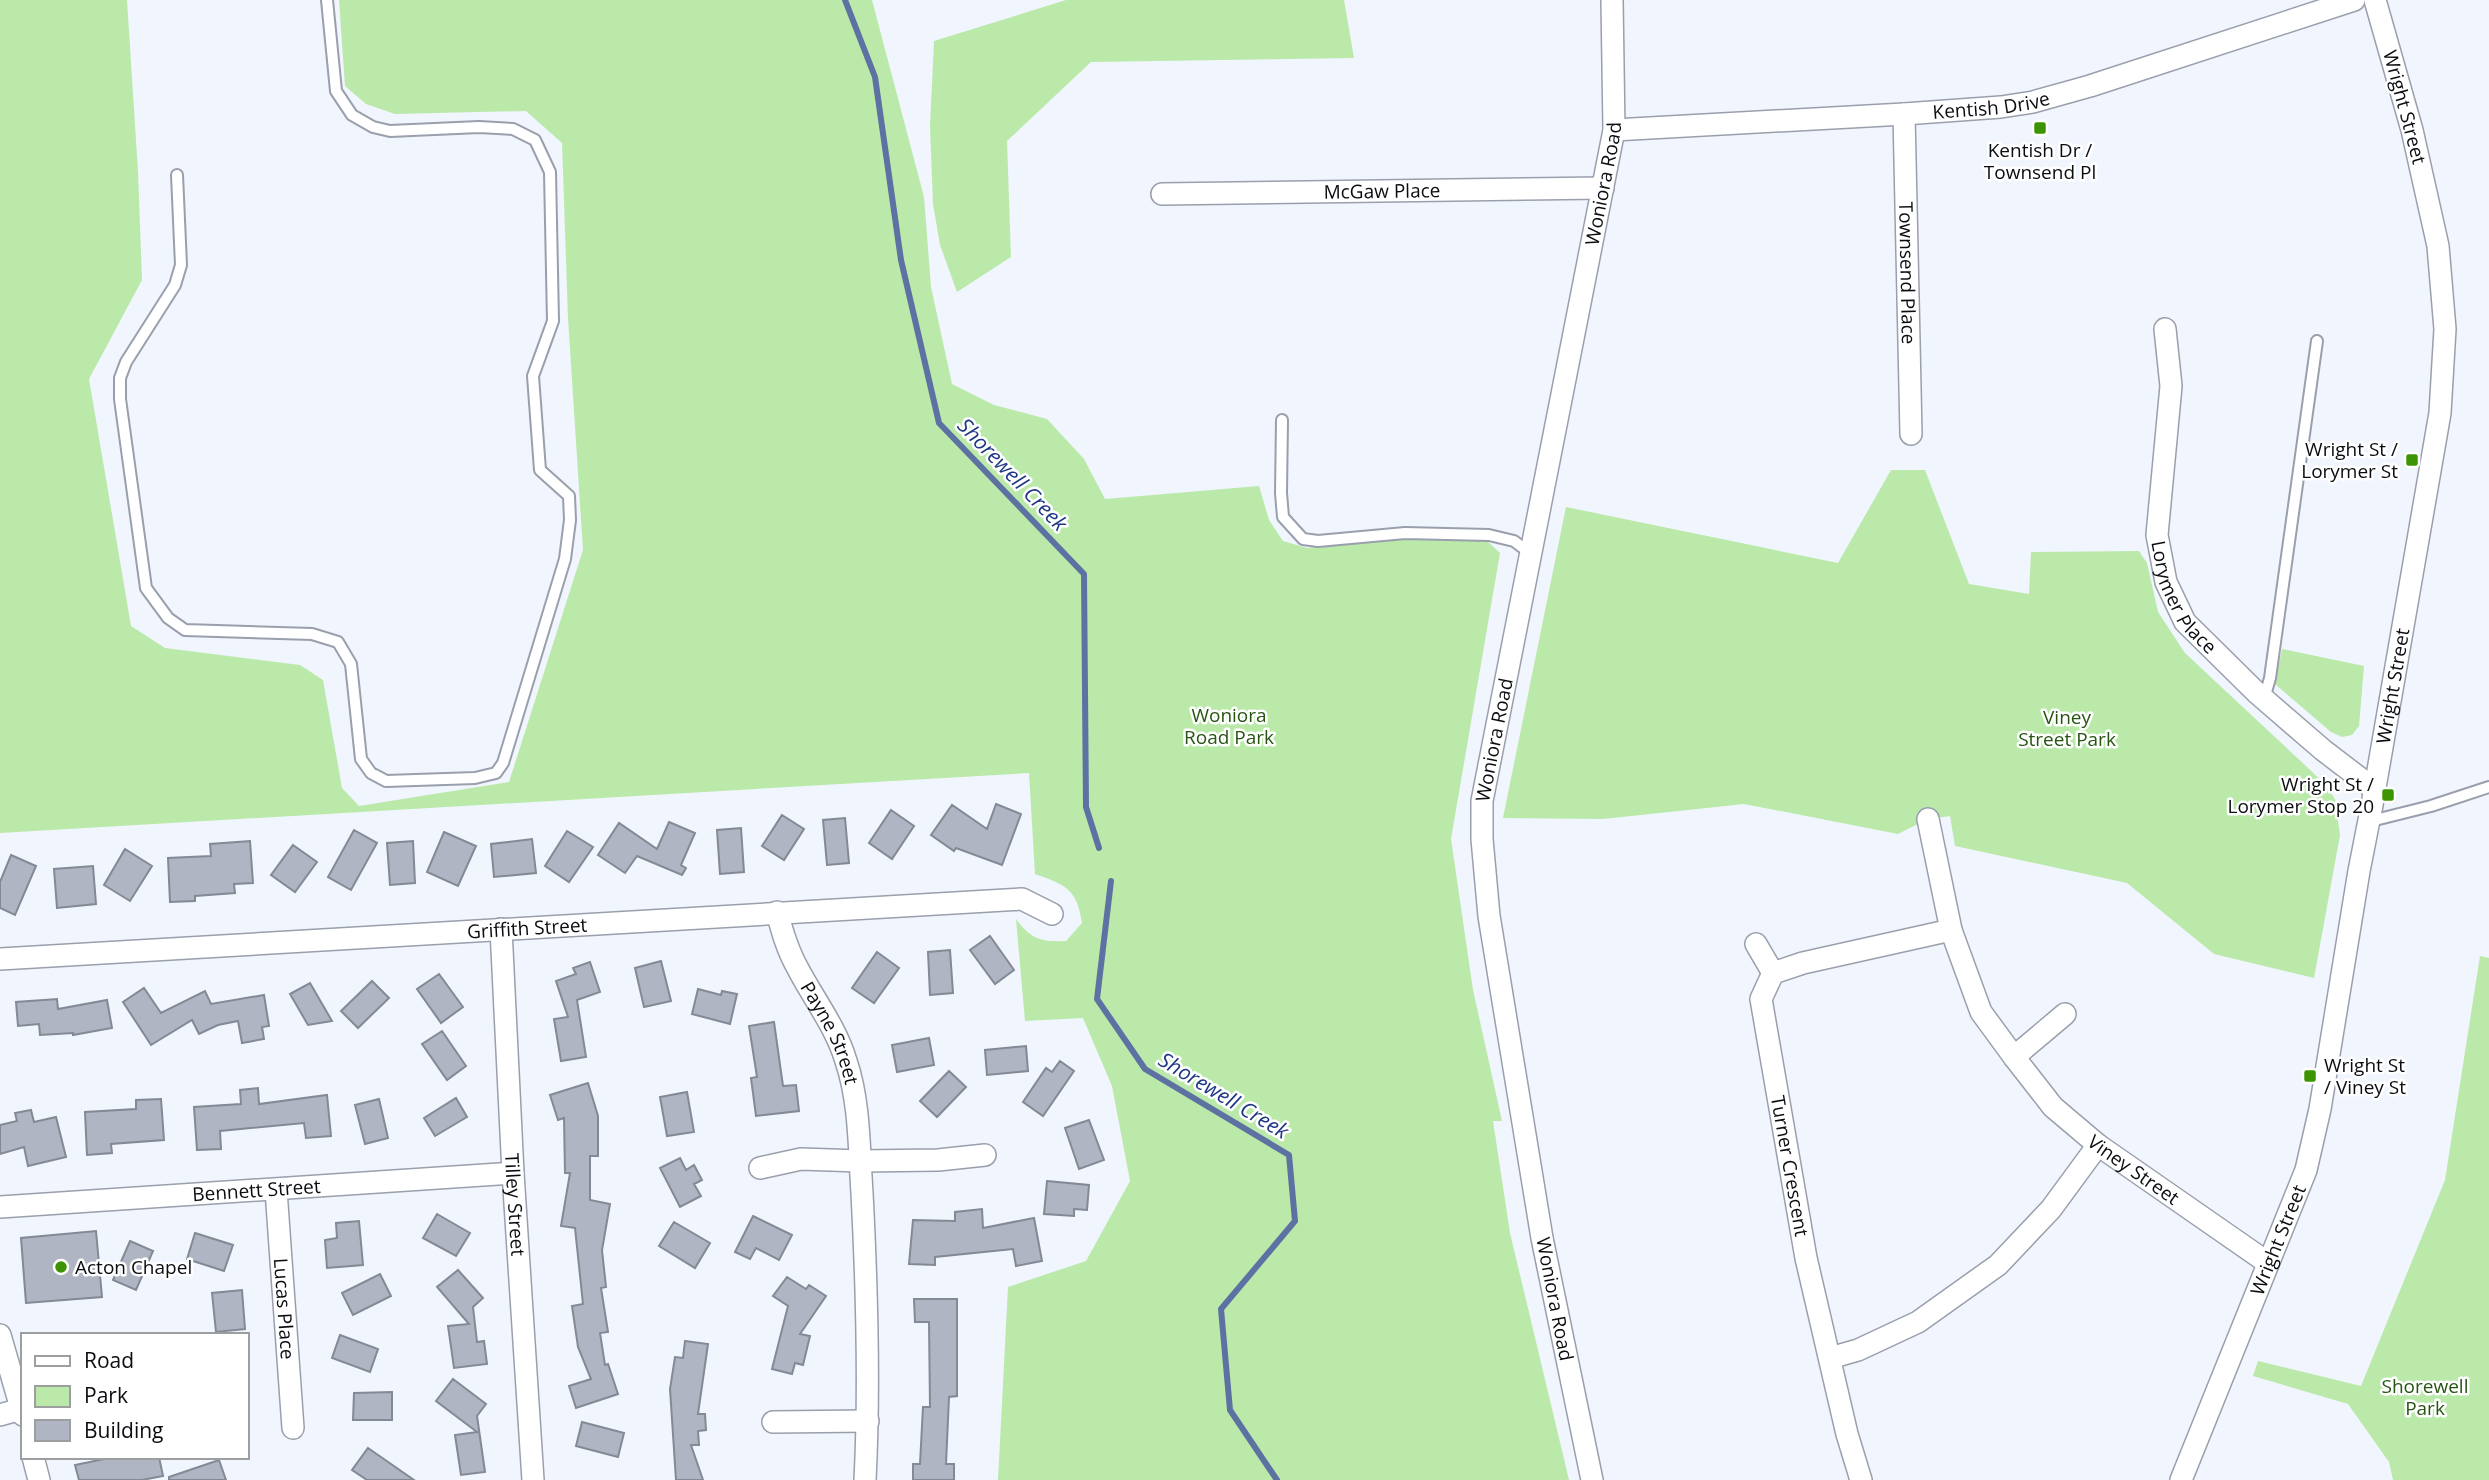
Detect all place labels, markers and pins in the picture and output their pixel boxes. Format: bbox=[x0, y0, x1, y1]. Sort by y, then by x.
marker: Kentish Dr / Townsend Pl bbox=[2032, 120, 2048, 136]
place label: Kentish Dr / Townsend Pl bbox=[1984, 137, 2096, 185]
place label: Wright St / Lorymer St bbox=[2301, 436, 2398, 484]
marker: Wright St / Lorymer St bbox=[2404, 452, 2420, 468]
place label: Wright St / Lorymer Stop 20 bbox=[2228, 771, 2374, 819]
marker: Wright St / Lorymer Stop 20 bbox=[2380, 787, 2396, 803]
place label: Wright St / Viney St bbox=[2324, 1052, 2406, 1100]
marker: Wright St / Viney St bbox=[2302, 1068, 2318, 1084]
place label: Acton Chapel bbox=[75, 1254, 192, 1280]
marker: Acton Chapel bbox=[53, 1259, 69, 1275]

